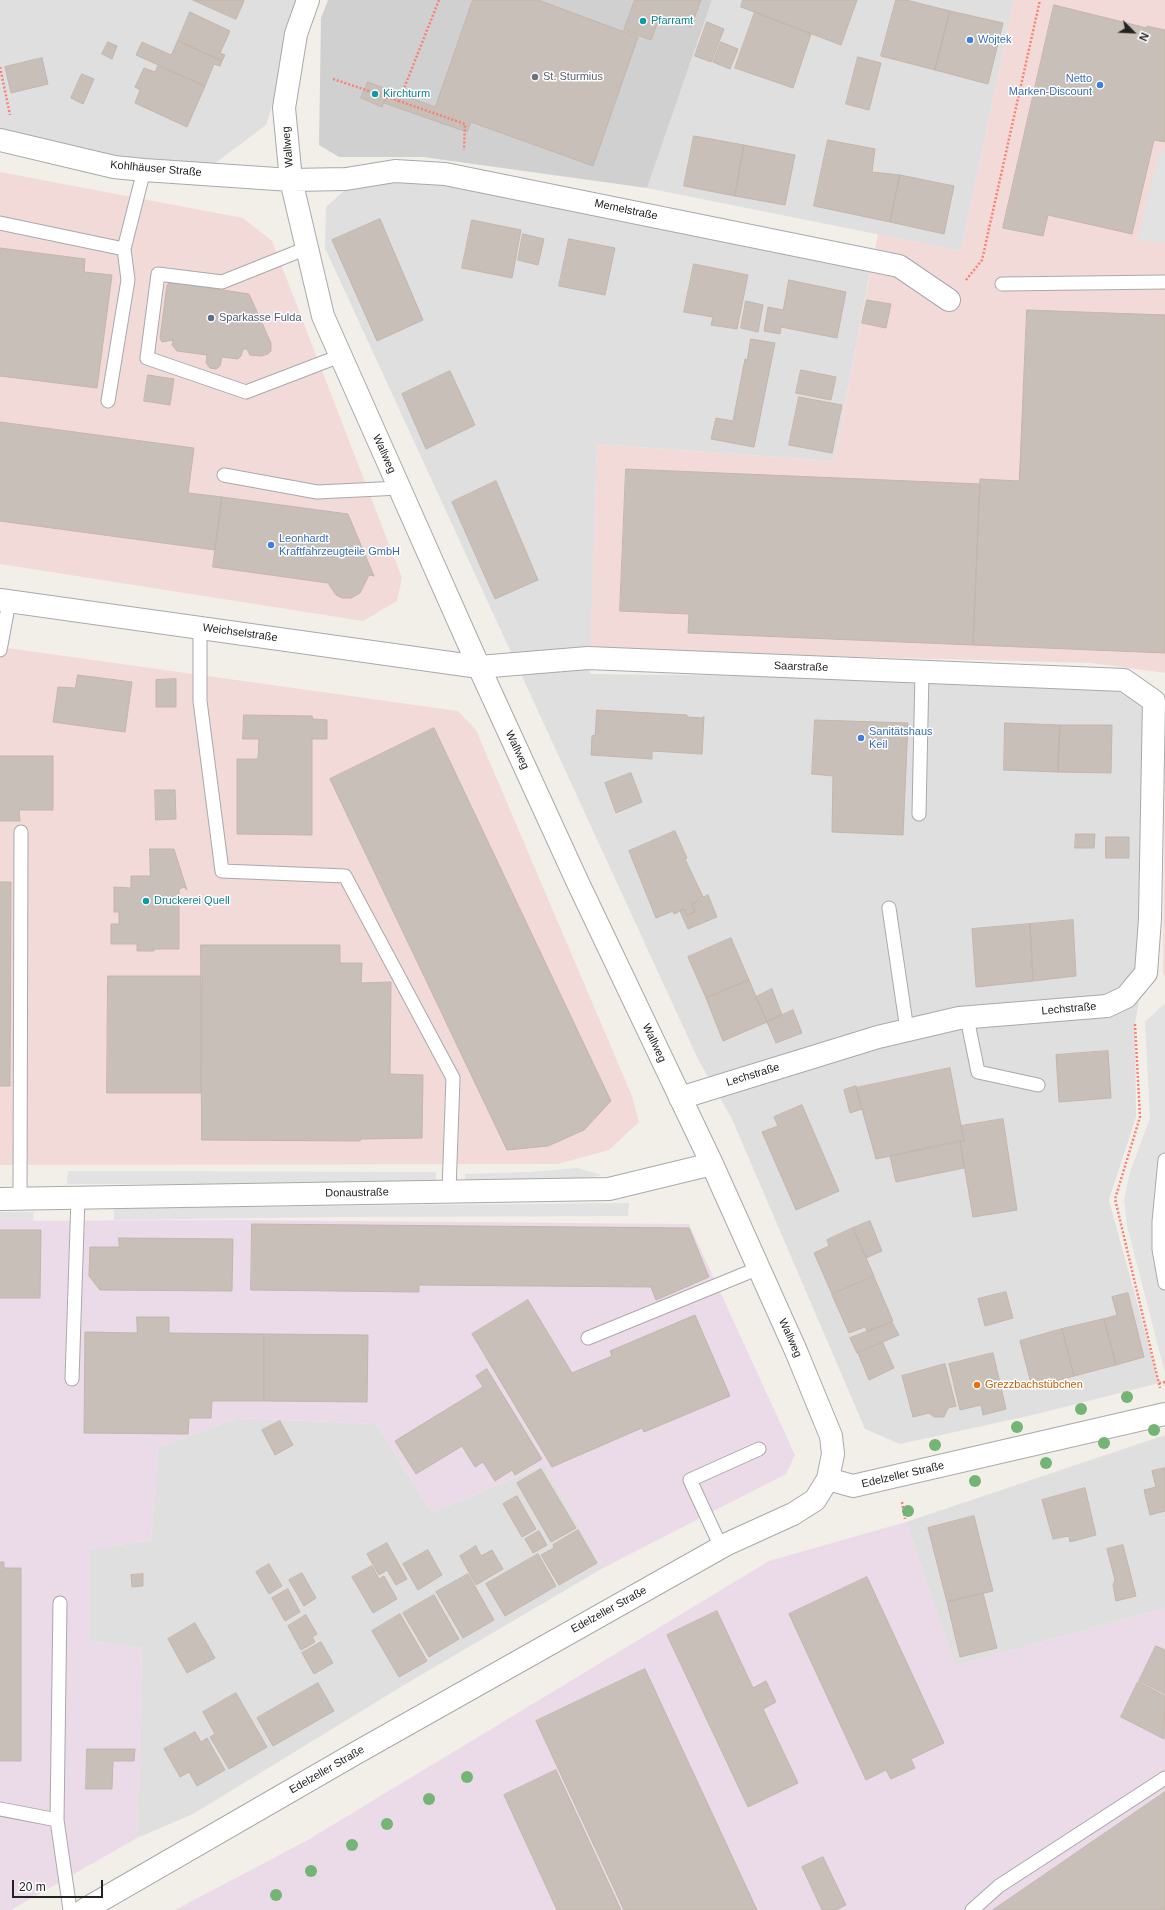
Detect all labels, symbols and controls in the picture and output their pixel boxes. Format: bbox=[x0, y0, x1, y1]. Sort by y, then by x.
north arrow bbox=[1113, 12, 1153, 52]
place label: Pfarramt bbox=[651, 14, 693, 28]
marker: Pfarramt bbox=[638, 16, 648, 26]
text: N bbox=[1137, 31, 1151, 43]
place label: Wojtek bbox=[978, 33, 1011, 47]
marker: Wojtek bbox=[965, 35, 975, 45]
place label: St. Sturmius bbox=[543, 70, 603, 84]
marker: St. Sturmius bbox=[530, 72, 540, 82]
place label: Netto Marken-Discount bbox=[1009, 72, 1092, 98]
marker: Netto Marken-Discount bbox=[1095, 80, 1105, 90]
place label: Kirchturm bbox=[383, 87, 430, 101]
marker: Kirchturm bbox=[370, 89, 380, 99]
street label: Wallweg bbox=[280, 126, 296, 168]
street label: Kohlhäuser Straße bbox=[110, 158, 202, 180]
street label: Memelstraße bbox=[593, 197, 659, 223]
place label: Sparkasse Fulda bbox=[219, 311, 302, 325]
marker: Sparkasse Fulda bbox=[206, 313, 216, 323]
street label: Wallweg bbox=[370, 433, 398, 475]
place label: Leonhardt Kraftfahrzeugteile GmbH bbox=[279, 532, 400, 558]
marker: Leonhardt Kraftfahrzeugteile GmbH bbox=[266, 540, 276, 550]
street label: Weichselstraße bbox=[202, 621, 278, 645]
street label: Saarstraße bbox=[774, 659, 828, 675]
place label: Sanitätshaus Keil bbox=[869, 725, 933, 751]
street label: Wallweg bbox=[502, 729, 532, 771]
marker: Sanitätshaus Keil bbox=[856, 733, 866, 743]
place label: Druckerei Quell bbox=[154, 894, 230, 908]
marker: Druckerei Quell bbox=[141, 896, 151, 906]
street label: Lechstraße bbox=[1041, 1000, 1097, 1018]
street label: Wallweg bbox=[639, 1022, 669, 1064]
street label: Lechstraße bbox=[725, 1061, 781, 1089]
street label: Donaustraße bbox=[325, 1186, 389, 1200]
street label: Wallweg bbox=[776, 1317, 804, 1359]
place label: Grezzbachstübchen bbox=[985, 1378, 1083, 1392]
marker: Grezzbachstübchen bbox=[972, 1380, 982, 1390]
street label: Edelzeller Straße bbox=[860, 1459, 946, 1491]
street label: Edelzeller Straße bbox=[569, 1584, 649, 1636]
street label: Edelzeller Straße bbox=[287, 1743, 367, 1797]
scale bar bbox=[14, 1872, 105, 1898]
text: 20 m bbox=[19, 1880, 46, 1894]

